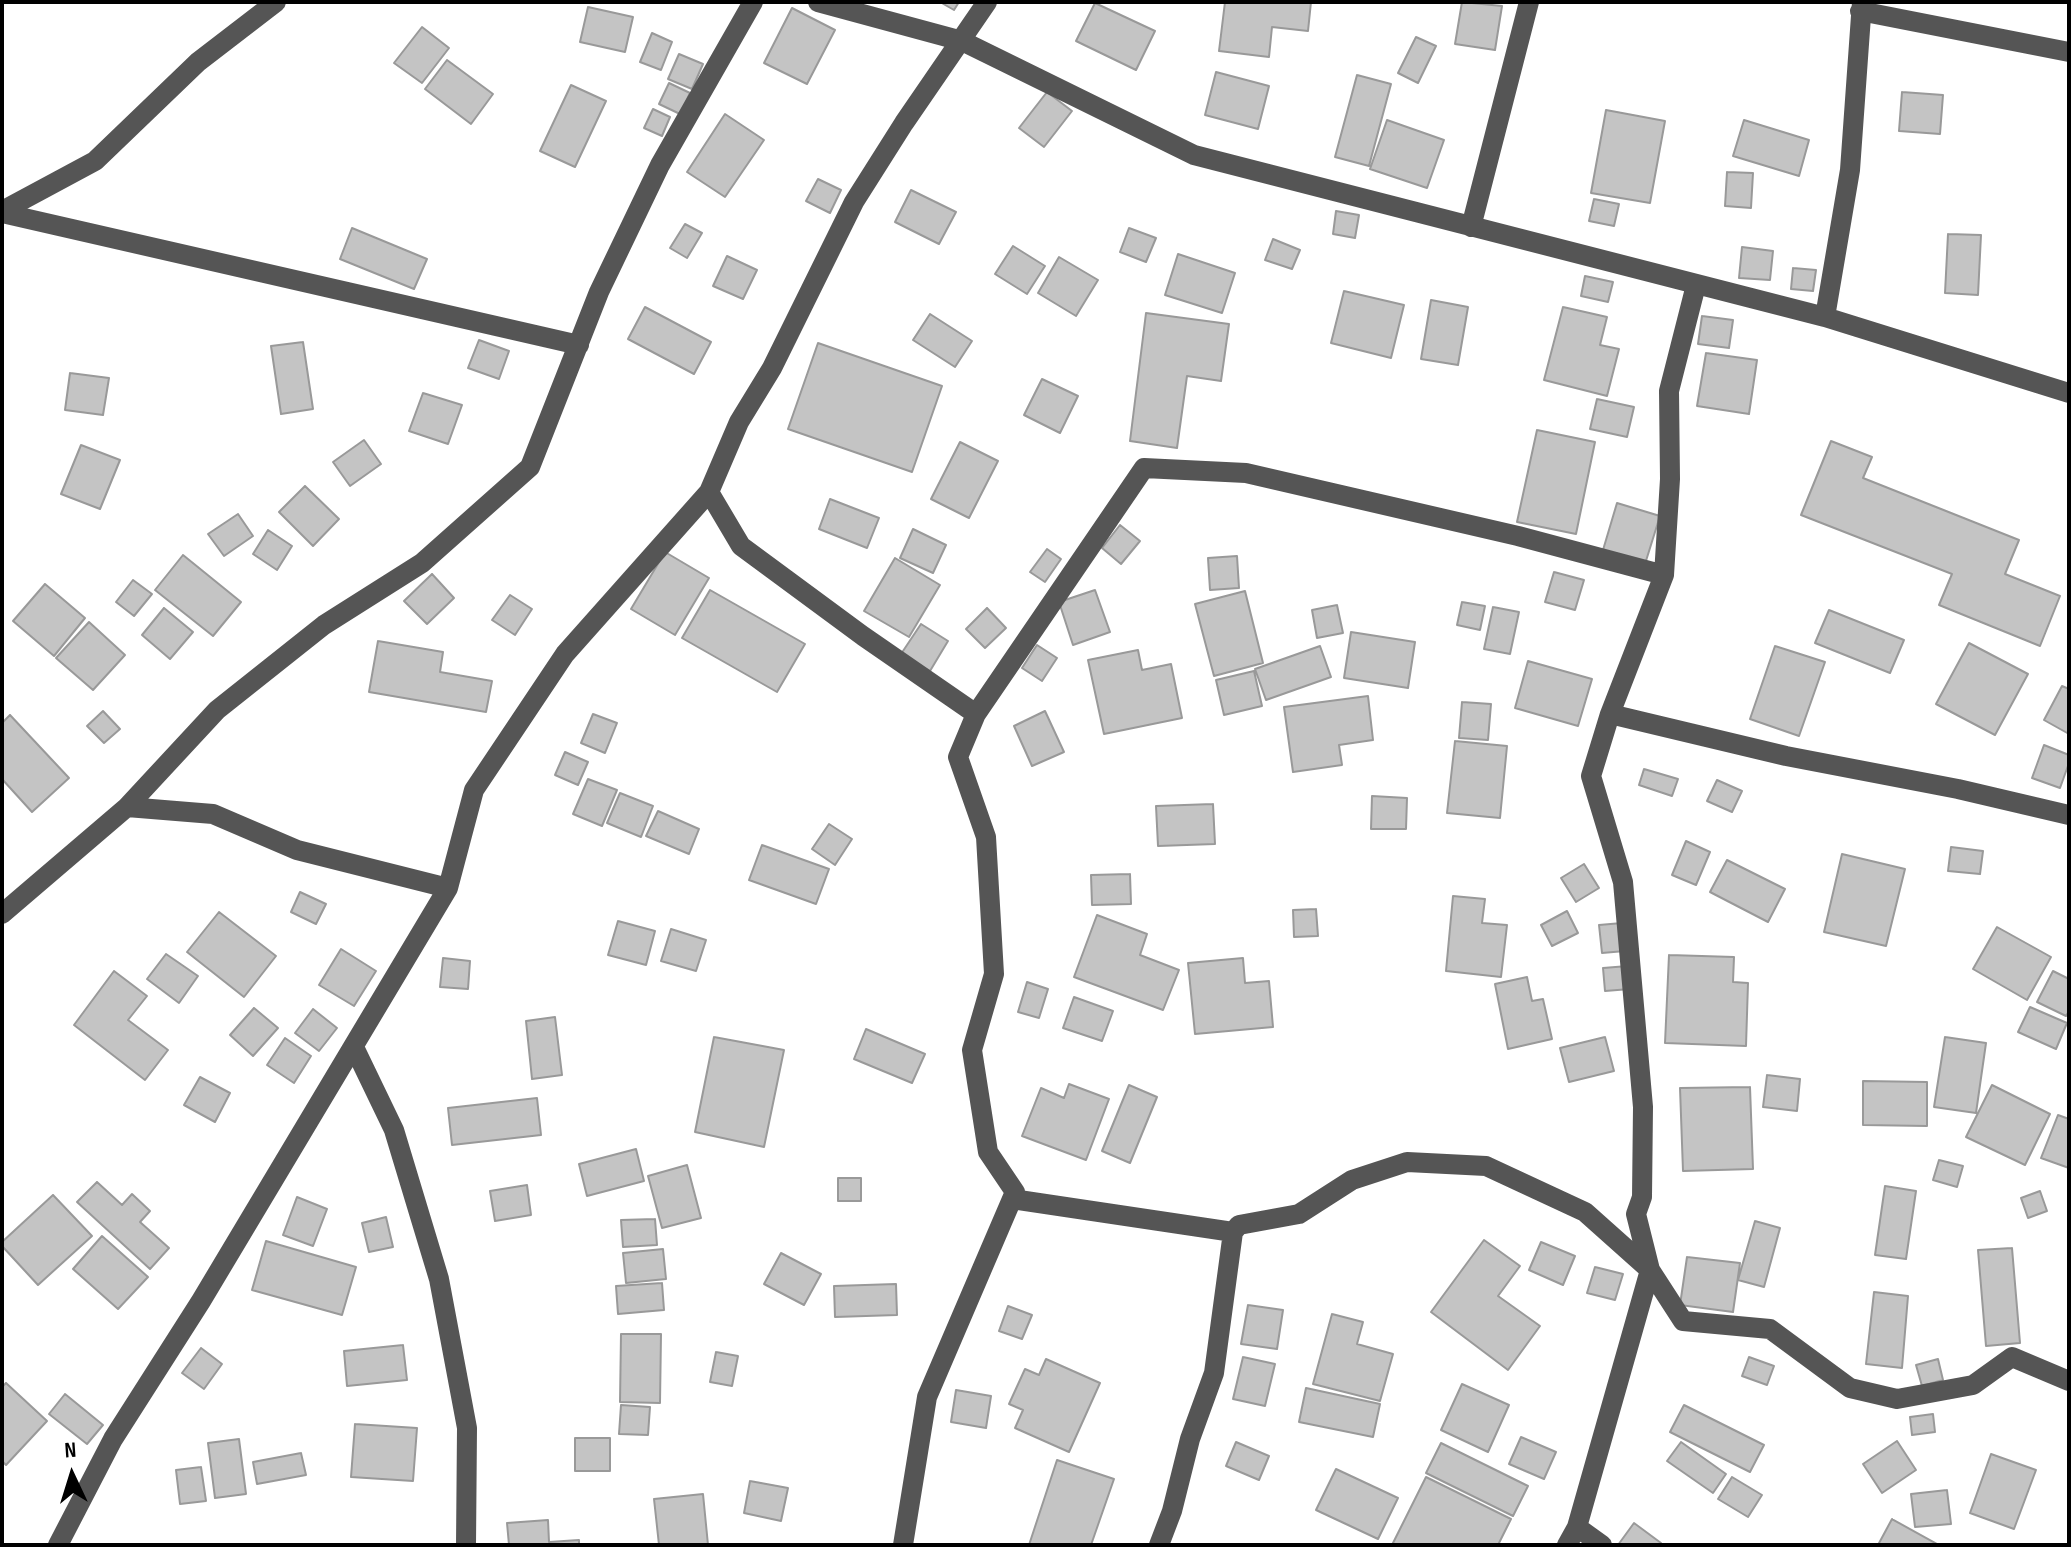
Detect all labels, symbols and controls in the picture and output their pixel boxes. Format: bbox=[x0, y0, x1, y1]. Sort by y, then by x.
north arrow bbox=[32, 1435, 112, 1515]
text: N bbox=[63, 1437, 77, 1464]

